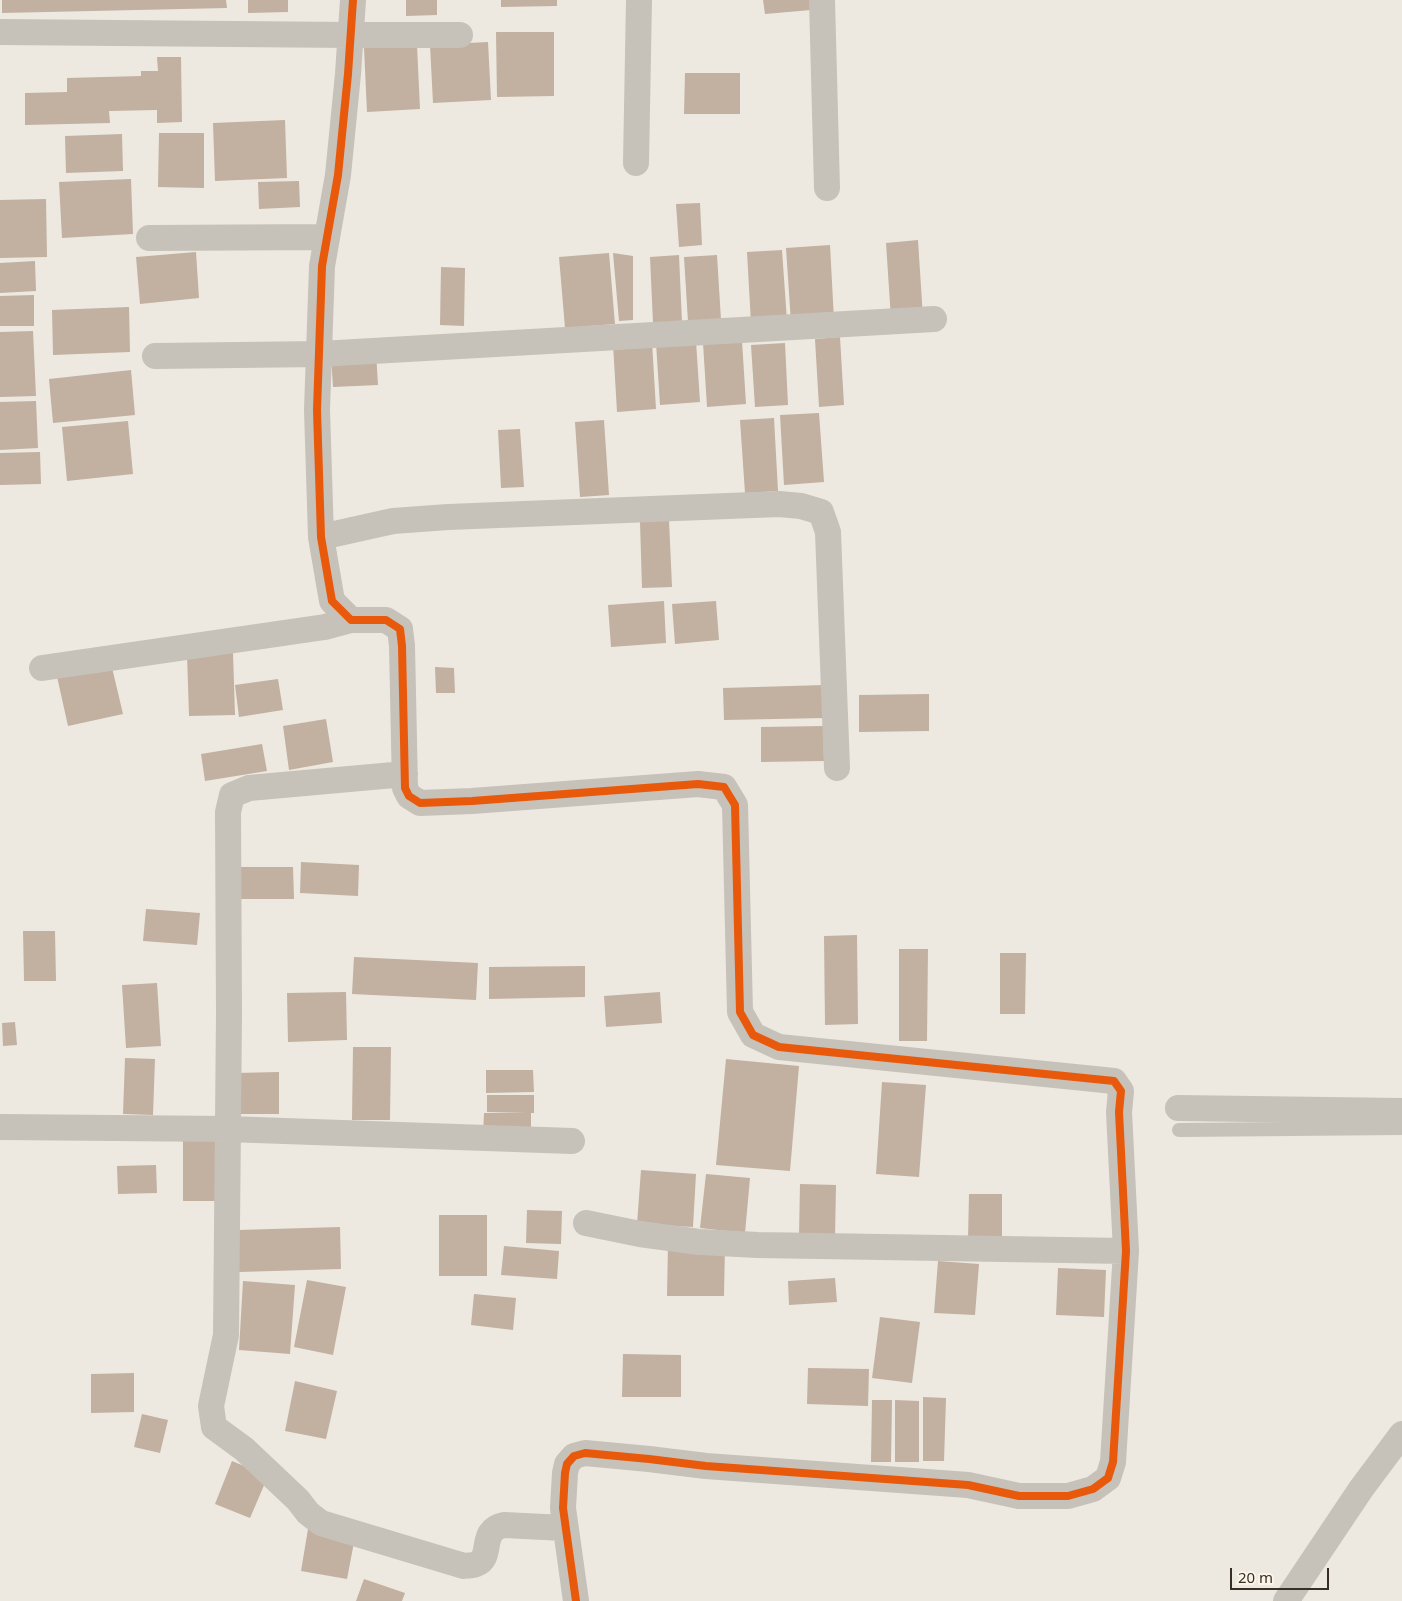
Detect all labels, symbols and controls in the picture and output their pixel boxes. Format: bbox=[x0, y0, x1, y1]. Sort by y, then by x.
scale bar bbox=[1232, 1558, 1331, 1590]
text: 20 m bbox=[1238, 1567, 1273, 1587]

